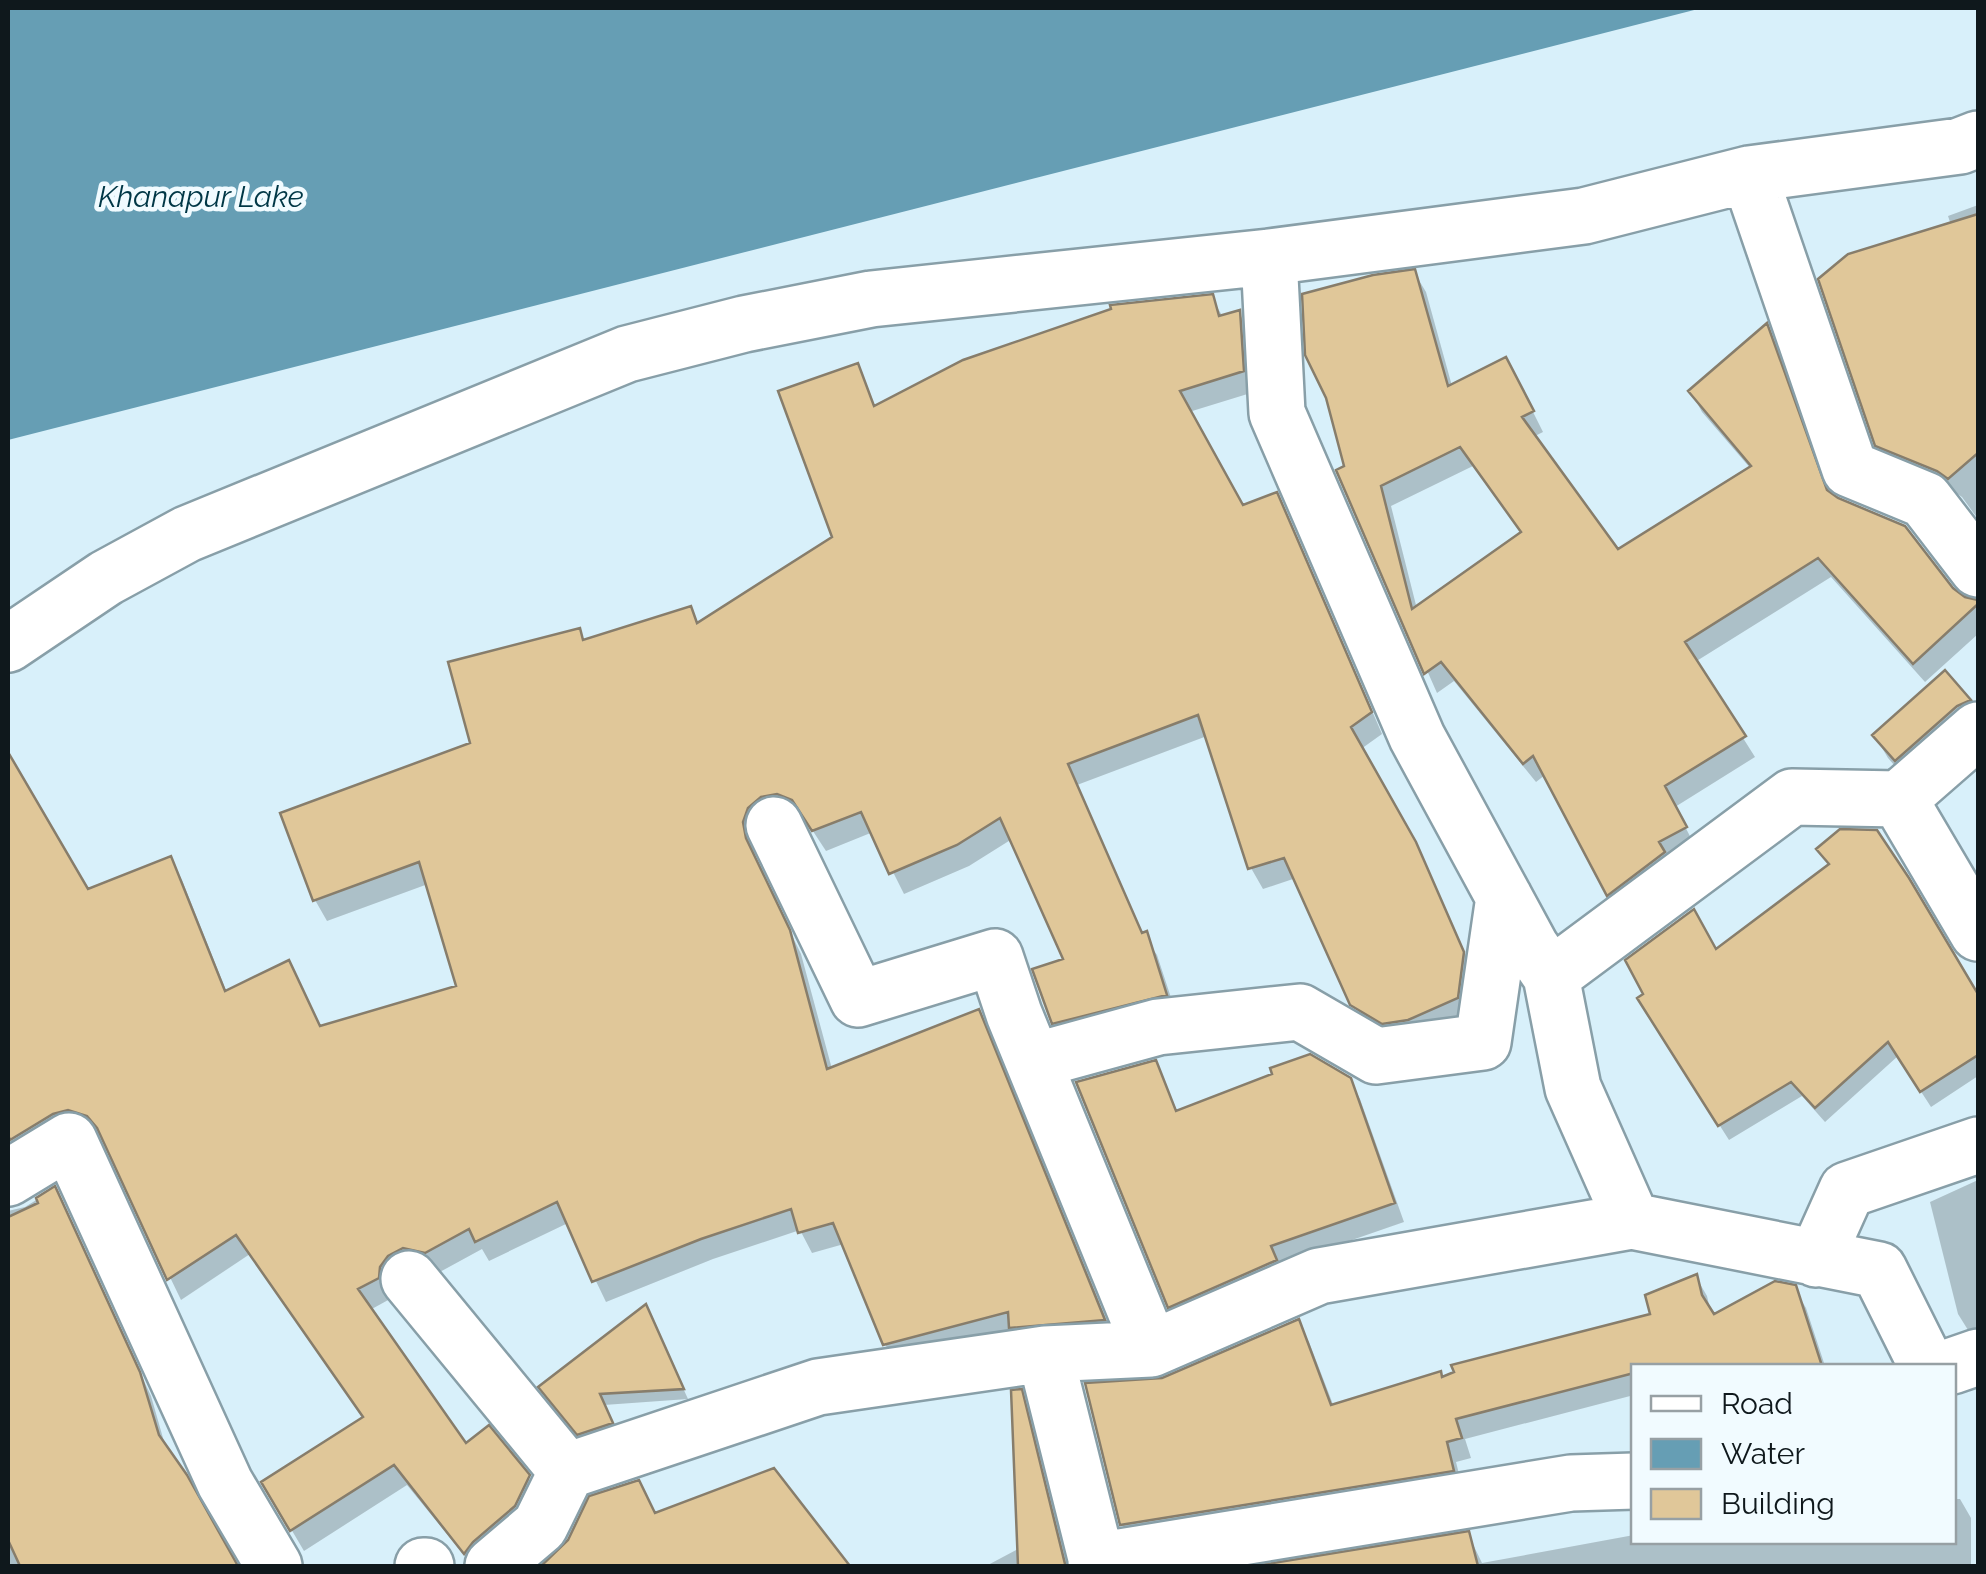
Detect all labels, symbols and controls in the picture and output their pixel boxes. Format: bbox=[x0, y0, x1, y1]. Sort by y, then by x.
water label: Khanapur Lake bbox=[98, 179, 304, 214]
legend bbox=[1631, 1364, 1956, 1544]
text: Road bbox=[1721, 1386, 1793, 1421]
text: Water bbox=[1721, 1436, 1805, 1471]
text: Building bbox=[1721, 1486, 1835, 1521]

